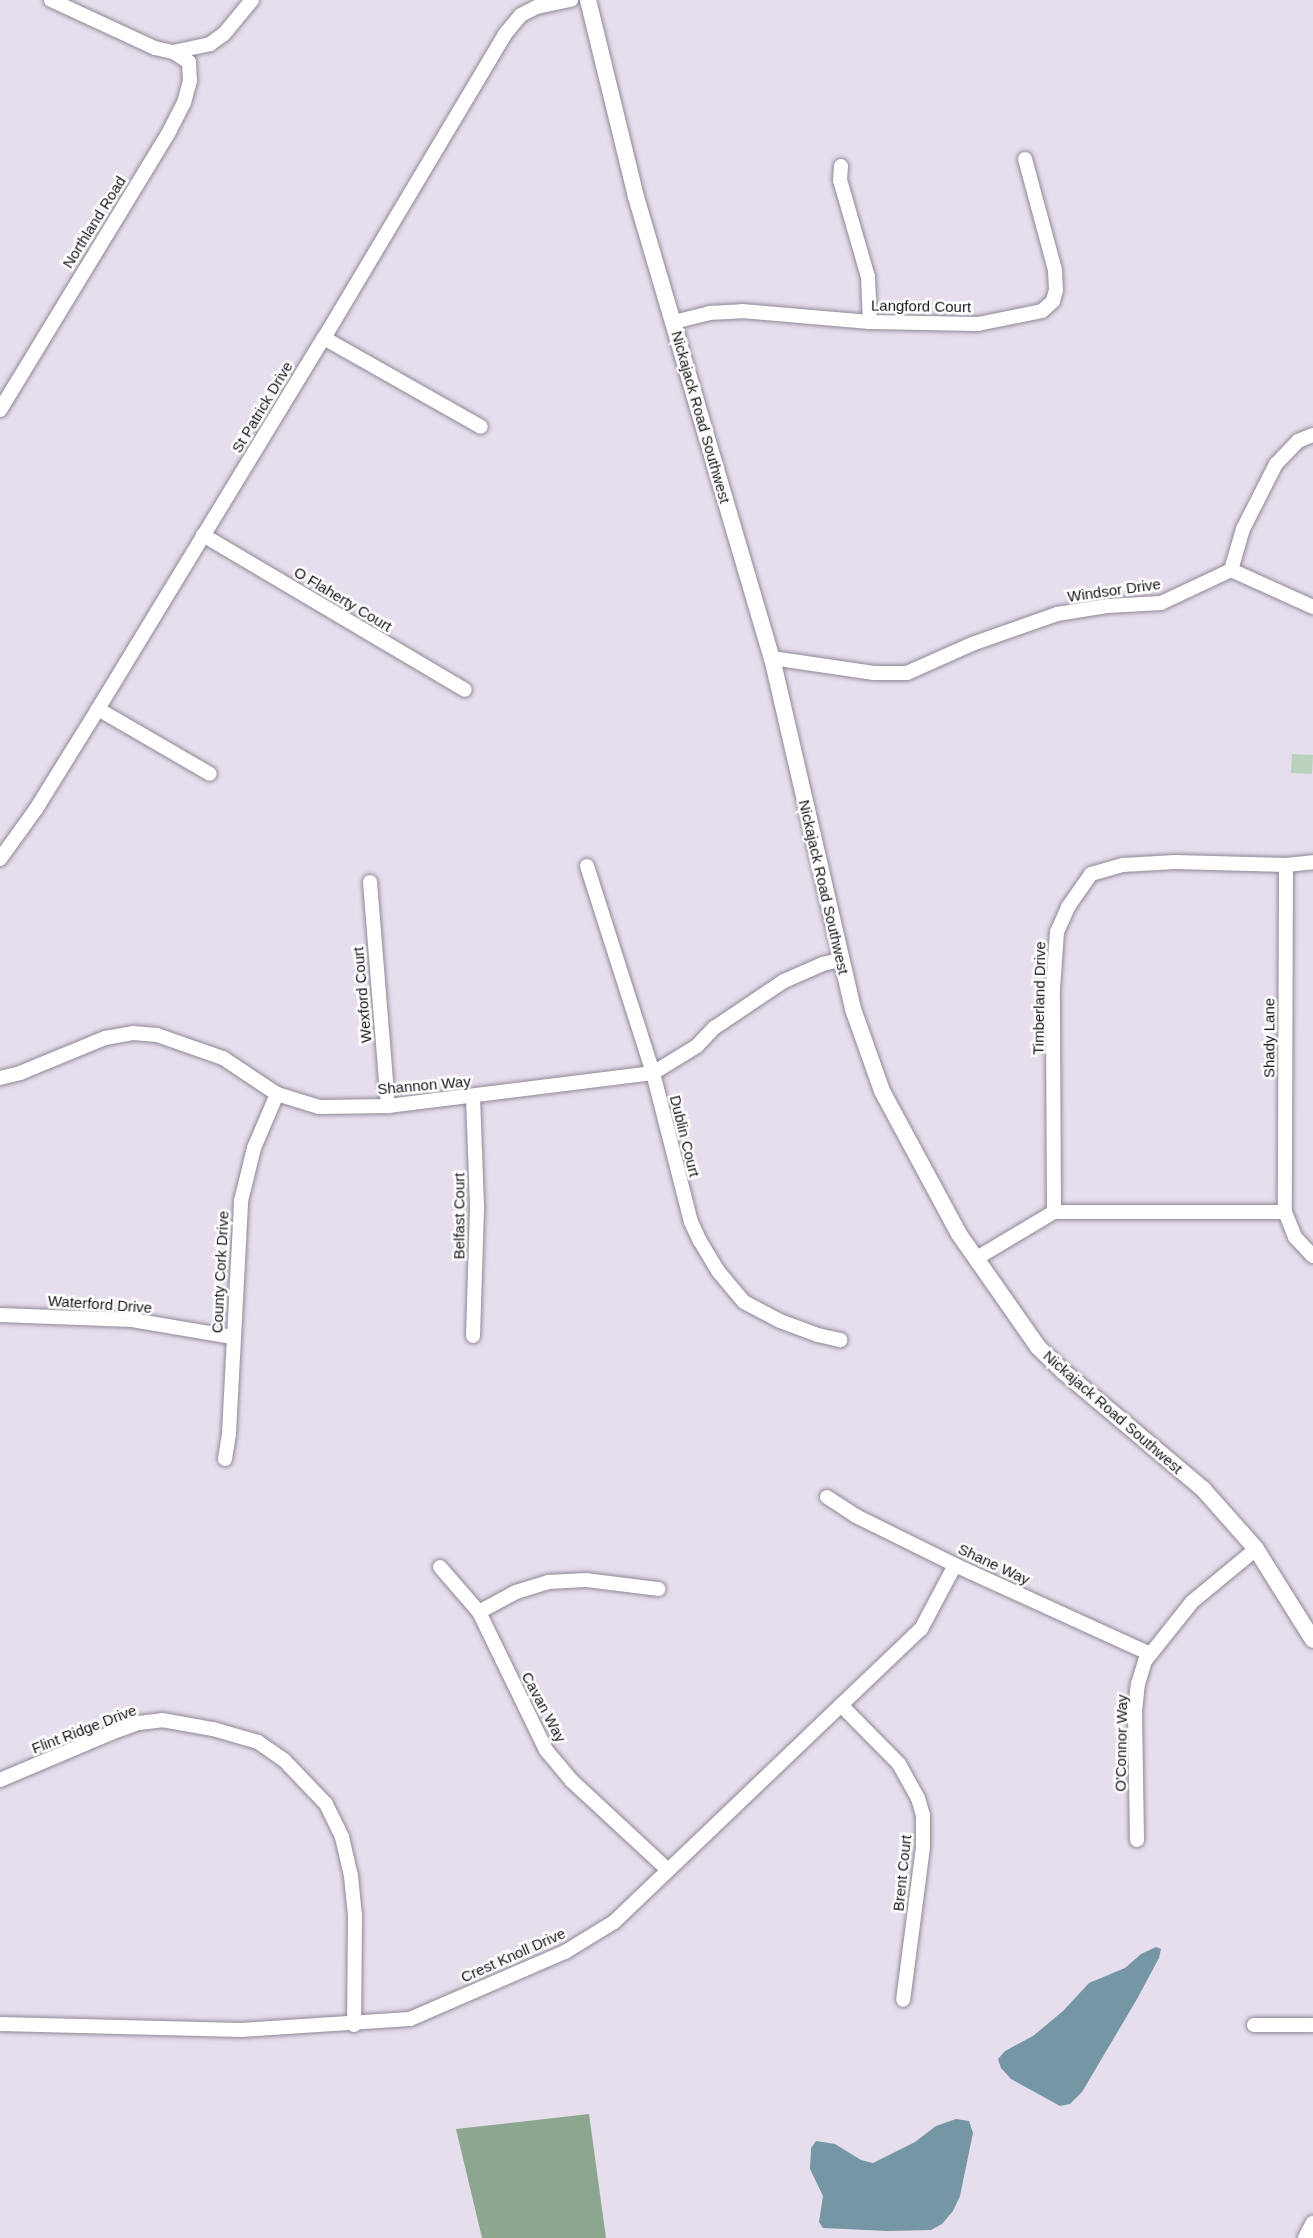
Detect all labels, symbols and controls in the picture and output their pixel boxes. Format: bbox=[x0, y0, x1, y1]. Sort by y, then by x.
street label: Northland Road bbox=[59, 173, 129, 271]
street label: Langford Court bbox=[871, 296, 971, 316]
street label: Nickajack Road Southwest bbox=[668, 329, 734, 505]
street label: St Patrick Drive bbox=[228, 358, 296, 456]
street label: O Flaherty Court bbox=[291, 563, 395, 635]
street label: Windsor Drive bbox=[1066, 575, 1162, 605]
street label: Nickajack Road Southwest bbox=[795, 798, 853, 976]
street label: Timberland Drive bbox=[1029, 941, 1049, 1055]
street label: Wexford Court bbox=[349, 946, 375, 1044]
street label: Shady Lane bbox=[1260, 998, 1278, 1078]
street label: Shannon Way bbox=[377, 1072, 471, 1098]
street label: Dublin Court bbox=[666, 1093, 704, 1179]
street label: Belfast Court bbox=[450, 1173, 468, 1259]
street label: County Cork Drive bbox=[208, 1210, 232, 1334]
street label: Waterford Drive bbox=[47, 1291, 153, 1317]
street label: Nickajack Road Southwest bbox=[1040, 1347, 1186, 1477]
street label: Shane Way bbox=[955, 1540, 1033, 1588]
street label: Cavan Way bbox=[518, 1669, 570, 1745]
street label: O'Connor Way bbox=[1111, 1694, 1131, 1792]
street label: Flint Ridge Drive bbox=[29, 1701, 139, 1757]
street label: Brent Court bbox=[889, 1834, 915, 1912]
street label: Crest Knoll Drive bbox=[458, 1924, 568, 1986]

